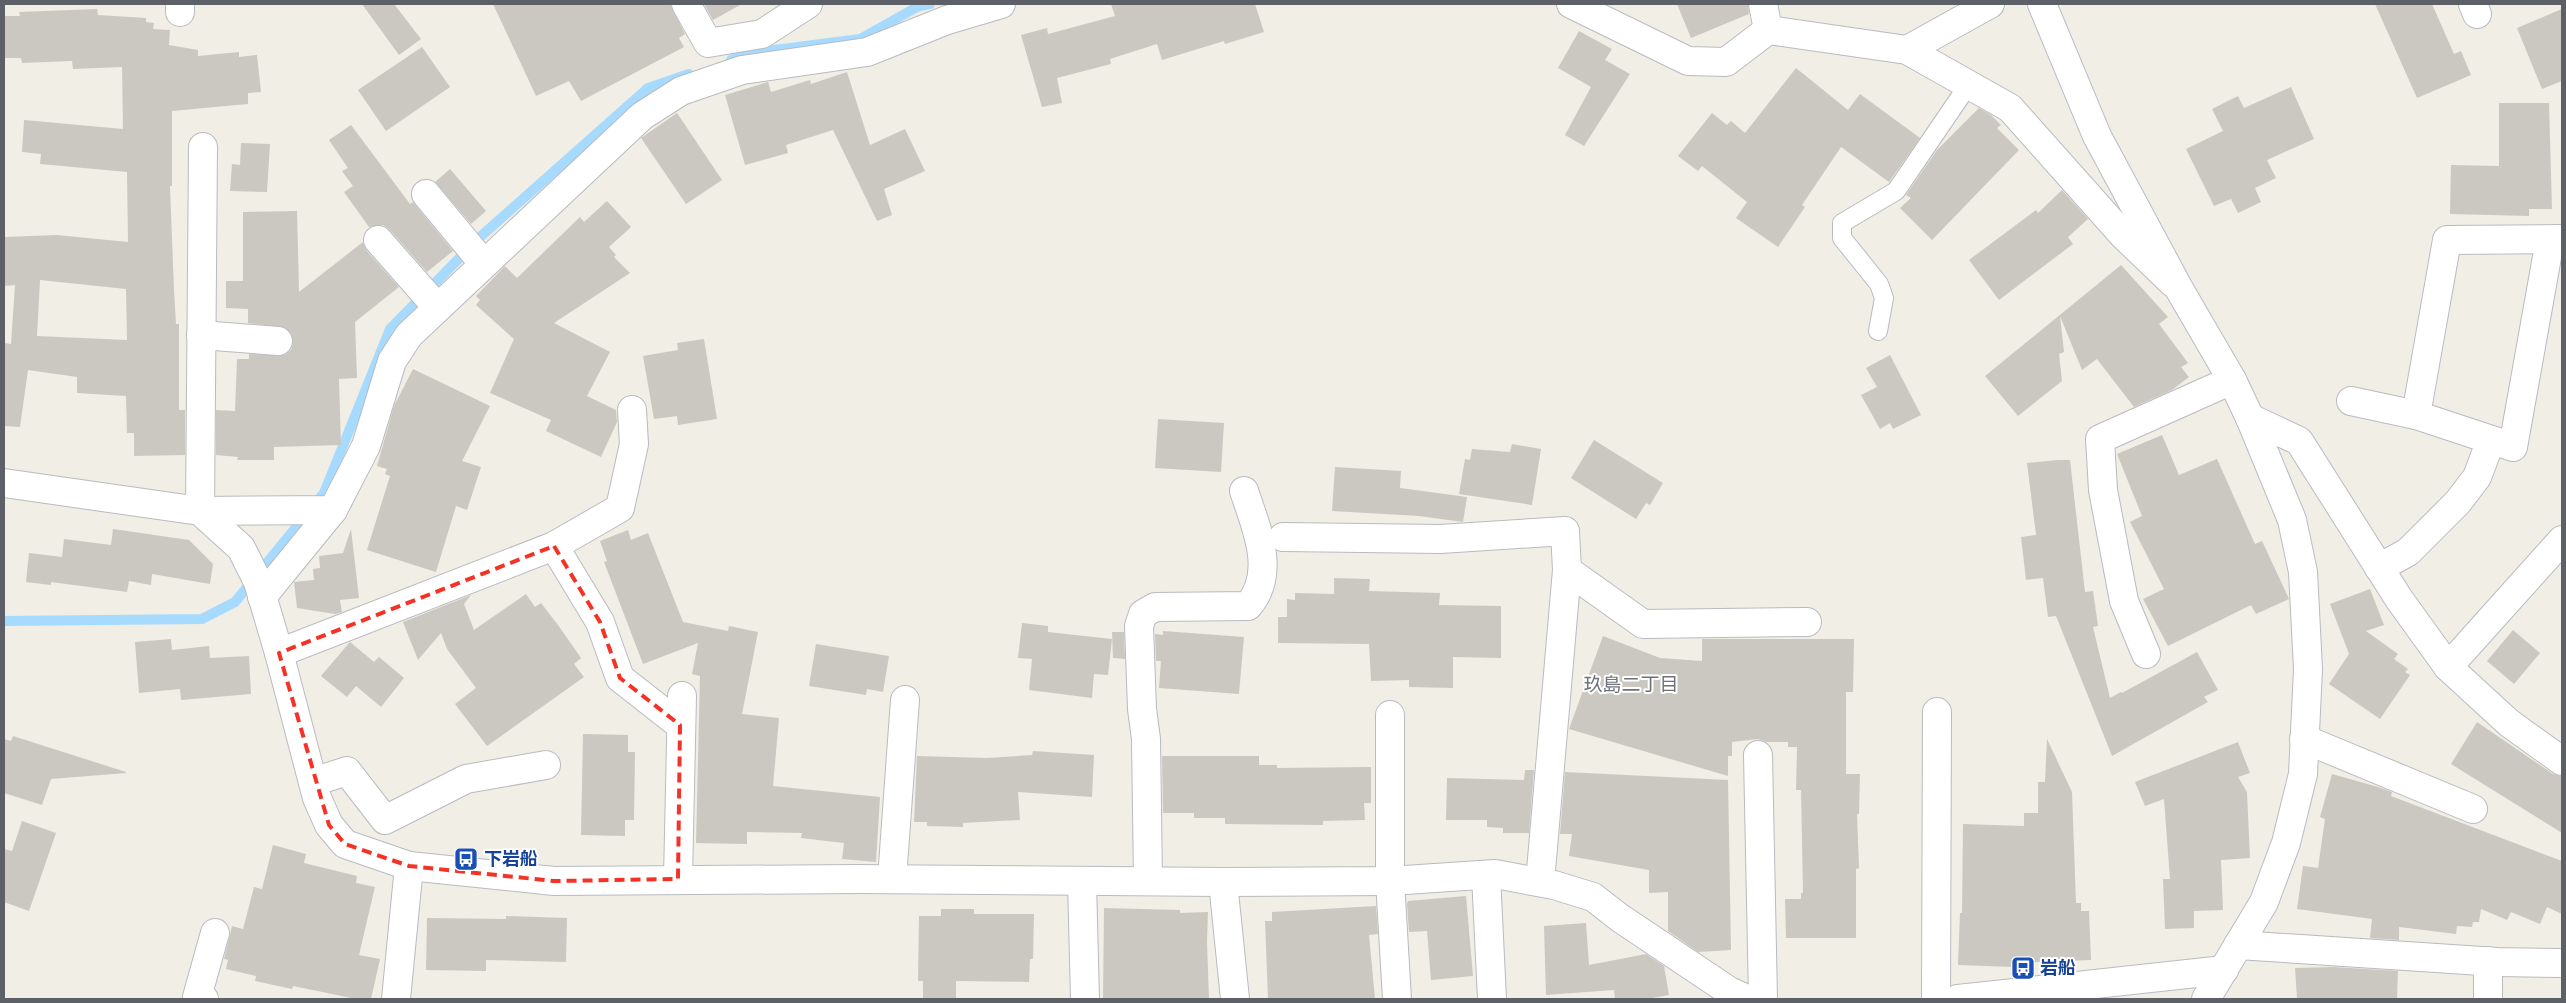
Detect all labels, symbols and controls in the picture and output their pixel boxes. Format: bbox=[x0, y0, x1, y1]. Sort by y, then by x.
district label: 玖島二丁目 bbox=[1583, 672, 1679, 699]
bus stop icon: 下岩船 bbox=[453, 846, 479, 872]
place label: 下岩船 bbox=[484, 847, 538, 872]
bus stop icon: 岩船 bbox=[2010, 955, 2036, 981]
place label: 岩船 bbox=[2040, 956, 2076, 981]

